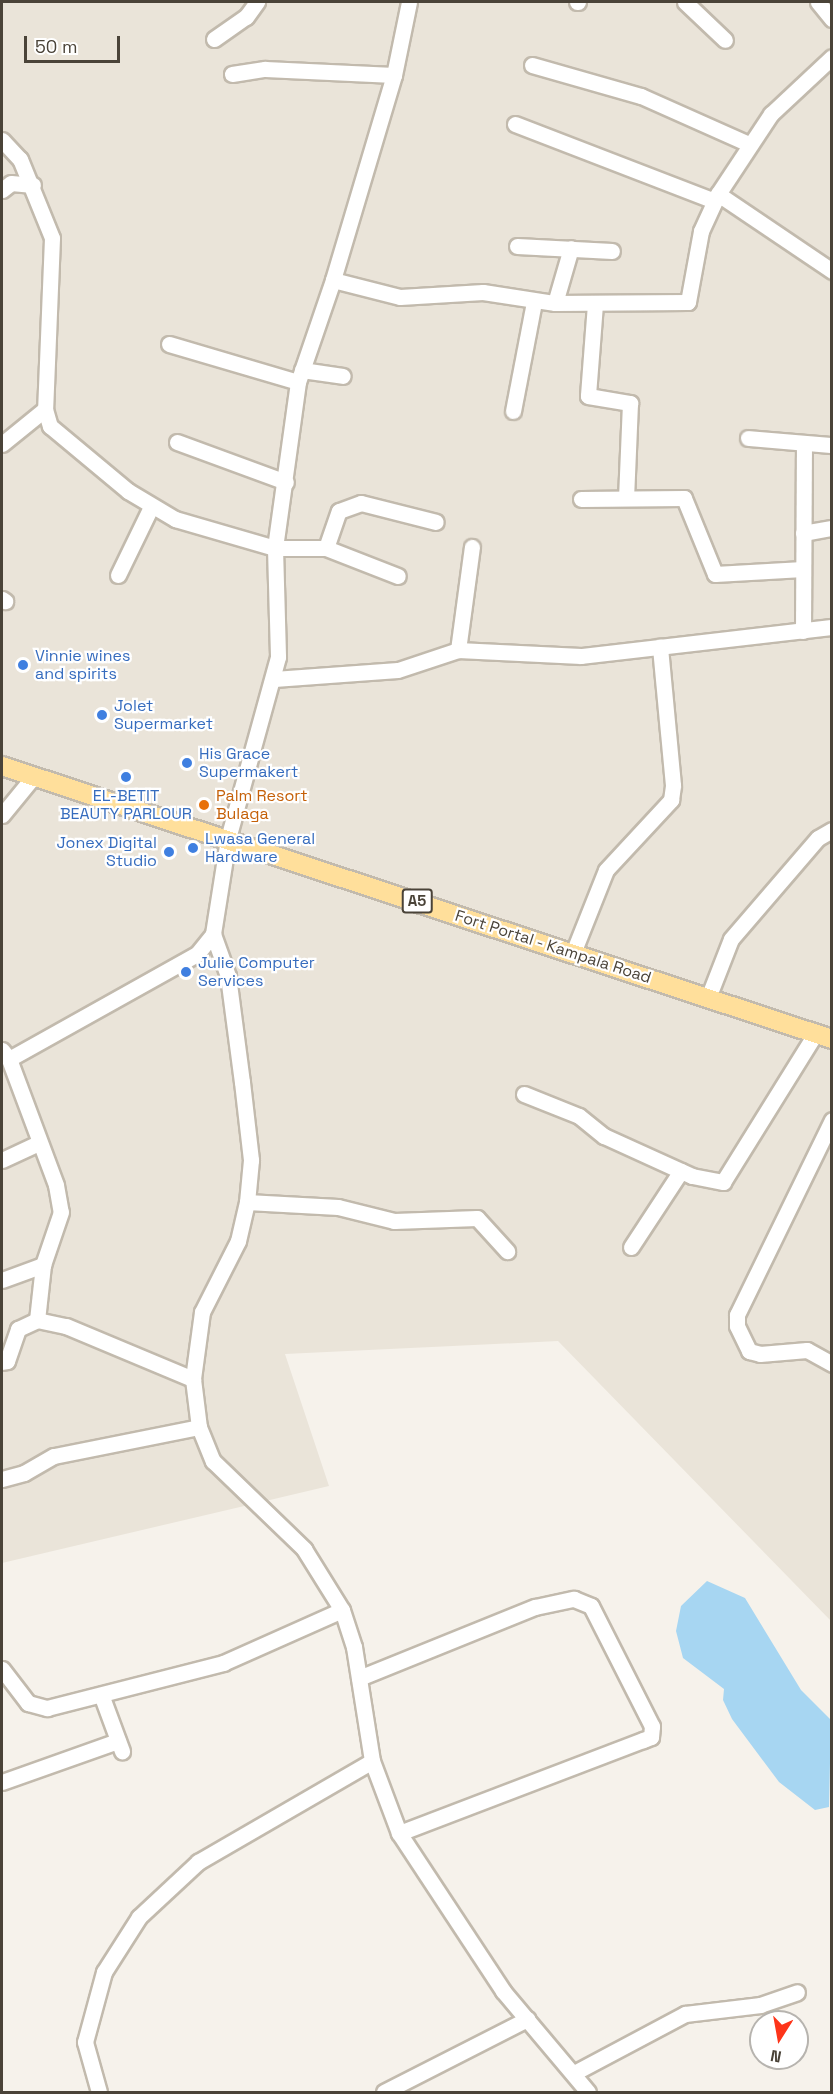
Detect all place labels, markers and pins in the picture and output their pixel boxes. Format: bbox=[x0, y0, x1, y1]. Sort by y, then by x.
place label: Vinnie wines and spirits bbox=[35, 646, 130, 684]
marker: Vinnie wines and spirits bbox=[16, 658, 30, 672]
place label: Jolet Supermarket bbox=[114, 696, 213, 734]
marker: Jolet Supermarket bbox=[95, 708, 109, 722]
place label: His Grace Supermakert bbox=[199, 744, 298, 782]
marker: His Grace Supermakert bbox=[180, 756, 194, 770]
marker: EL-BETIT BEAUTY PARLOUR bbox=[119, 770, 133, 784]
place label: EL-BETIT BEAUTY PARLOUR bbox=[60, 786, 192, 824]
place label: Palm Resort Bulaga bbox=[216, 786, 308, 824]
marker: Palm Resort Bulaga bbox=[197, 798, 211, 812]
place label: Lwasa General Hardware bbox=[205, 829, 315, 867]
place label: Jonex Digital Studio bbox=[57, 833, 157, 871]
marker: Lwasa General Hardware bbox=[186, 841, 200, 855]
marker: Jonex Digital Studio bbox=[162, 845, 176, 859]
place label: Julie Computer Services bbox=[198, 953, 315, 991]
marker: Julie Computer Services bbox=[179, 965, 193, 979]

